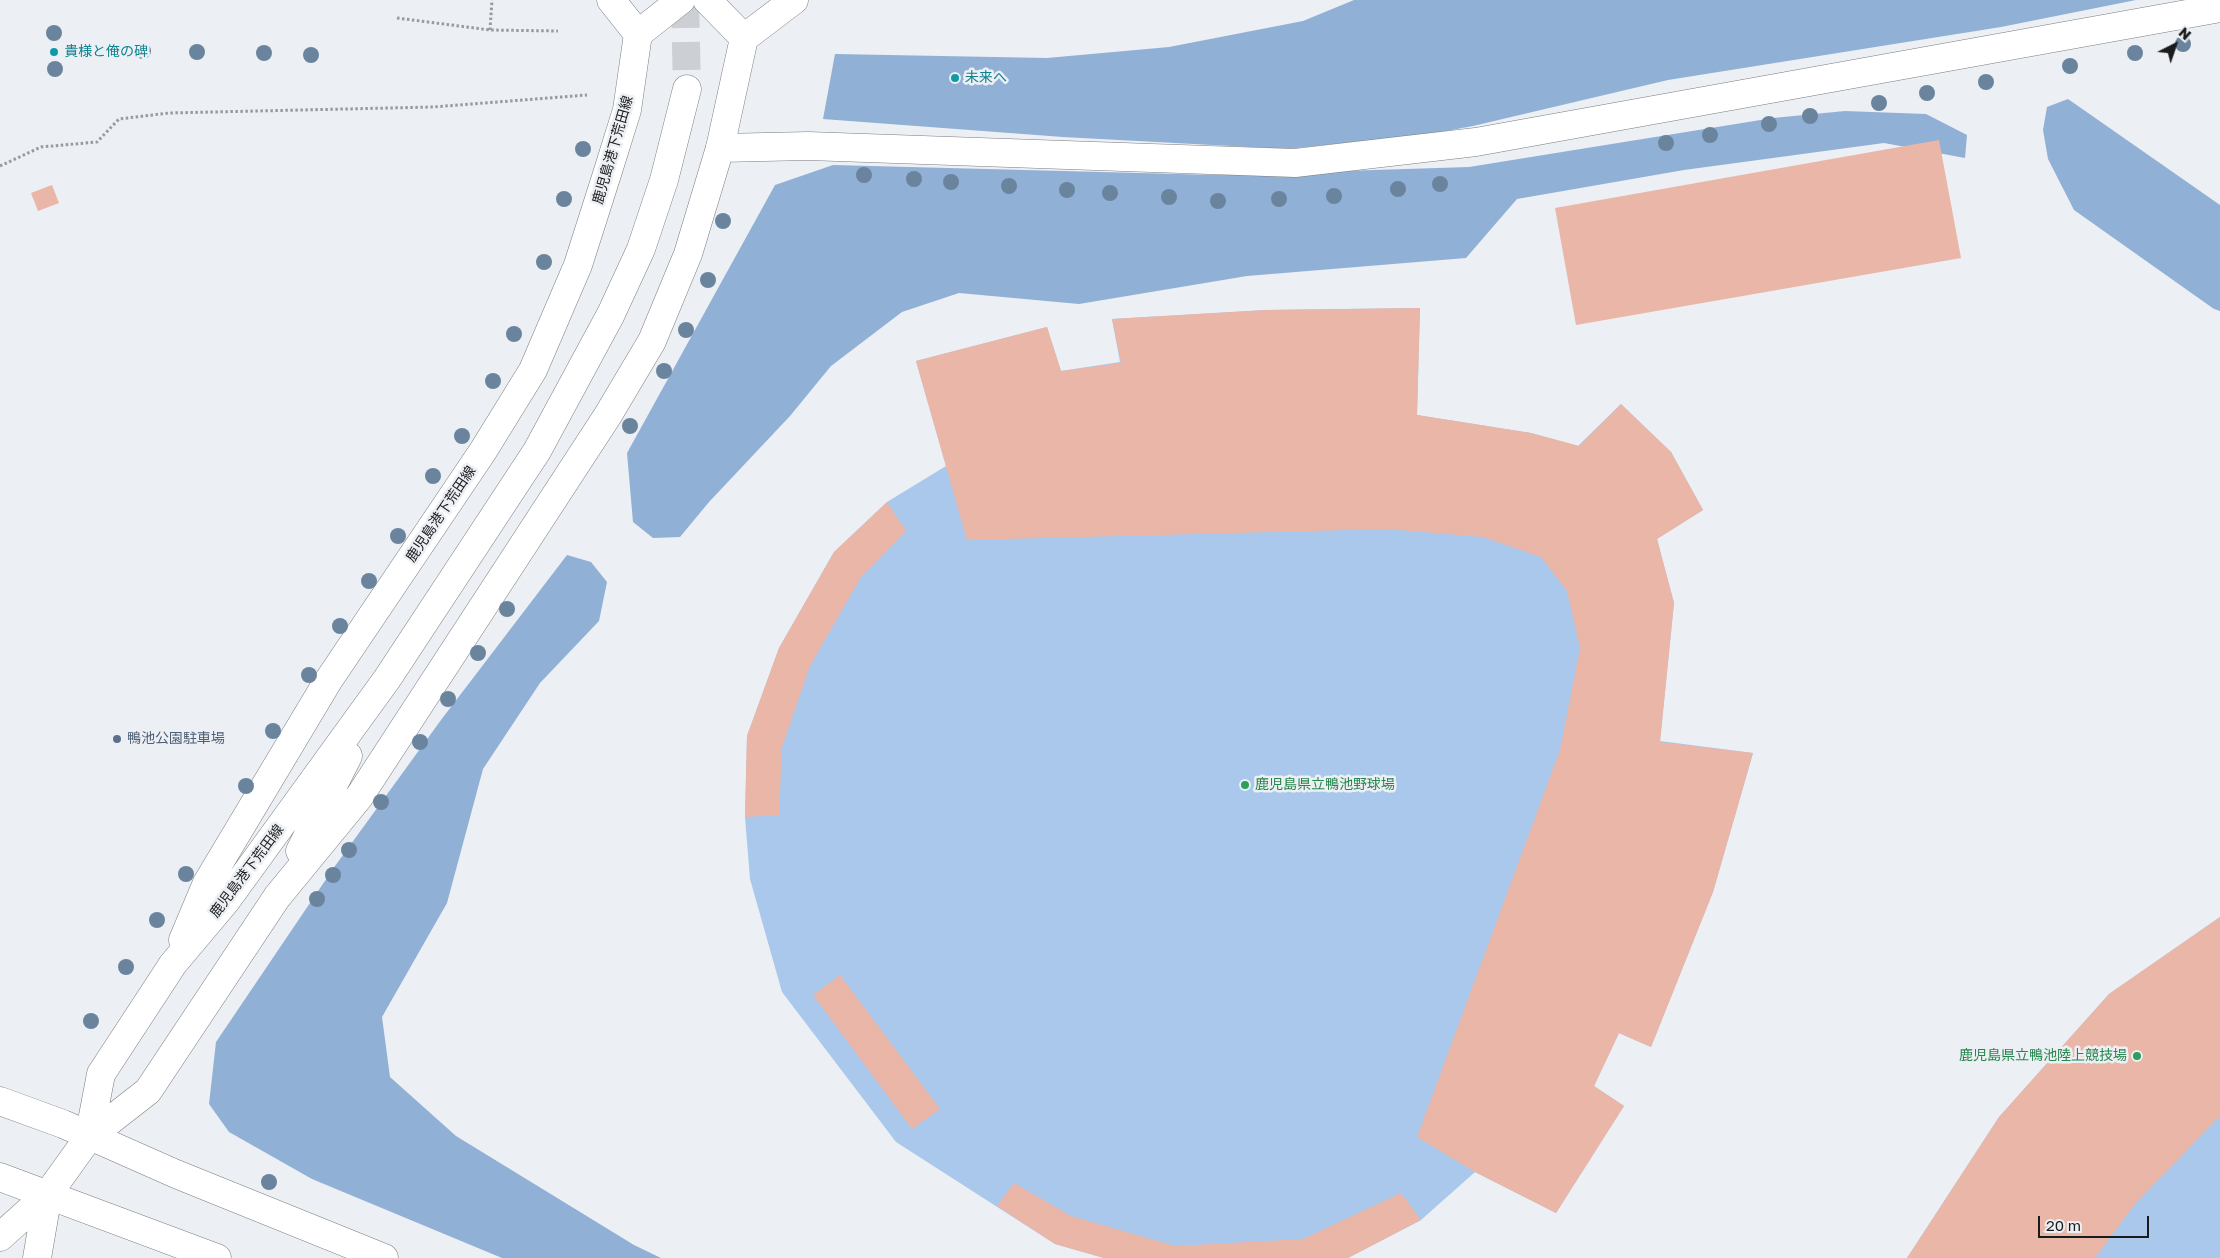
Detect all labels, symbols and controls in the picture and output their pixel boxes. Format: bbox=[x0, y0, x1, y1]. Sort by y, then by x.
north arrow bbox=[2150, 20, 2200, 70]
text: N bbox=[2176, 23, 2195, 43]
place label: 貴様と俺の碑 bbox=[64, 44, 148, 60]
marker: 貴様と俺の碑 bbox=[48, 46, 60, 58]
place label: 未来へ bbox=[965, 70, 1007, 86]
marker: 未来へ bbox=[949, 72, 961, 84]
street label: 鹿児島港下荒田線 bbox=[589, 94, 637, 206]
street label: 鹿児島港下荒田線 bbox=[403, 463, 479, 565]
place label: 鴨池公園駐車場 bbox=[127, 731, 225, 747]
marker: 鴨池公園駐車場 bbox=[111, 733, 123, 745]
place label: 鹿児島県立鴨池野球場 bbox=[1255, 777, 1395, 793]
marker: 鹿児島県立鴨池野球場 bbox=[1239, 779, 1251, 791]
street label: 鹿児島港下荒田線 bbox=[207, 821, 287, 921]
place label: 鹿児島県立鴨池陸上競技場 bbox=[1959, 1048, 2127, 1064]
marker: 鹿児島県立鴨池陸上競技場 bbox=[2131, 1050, 2143, 1062]
scale bar bbox=[2040, 1206, 2151, 1238]
text: 20 m bbox=[2046, 1216, 2081, 1234]

